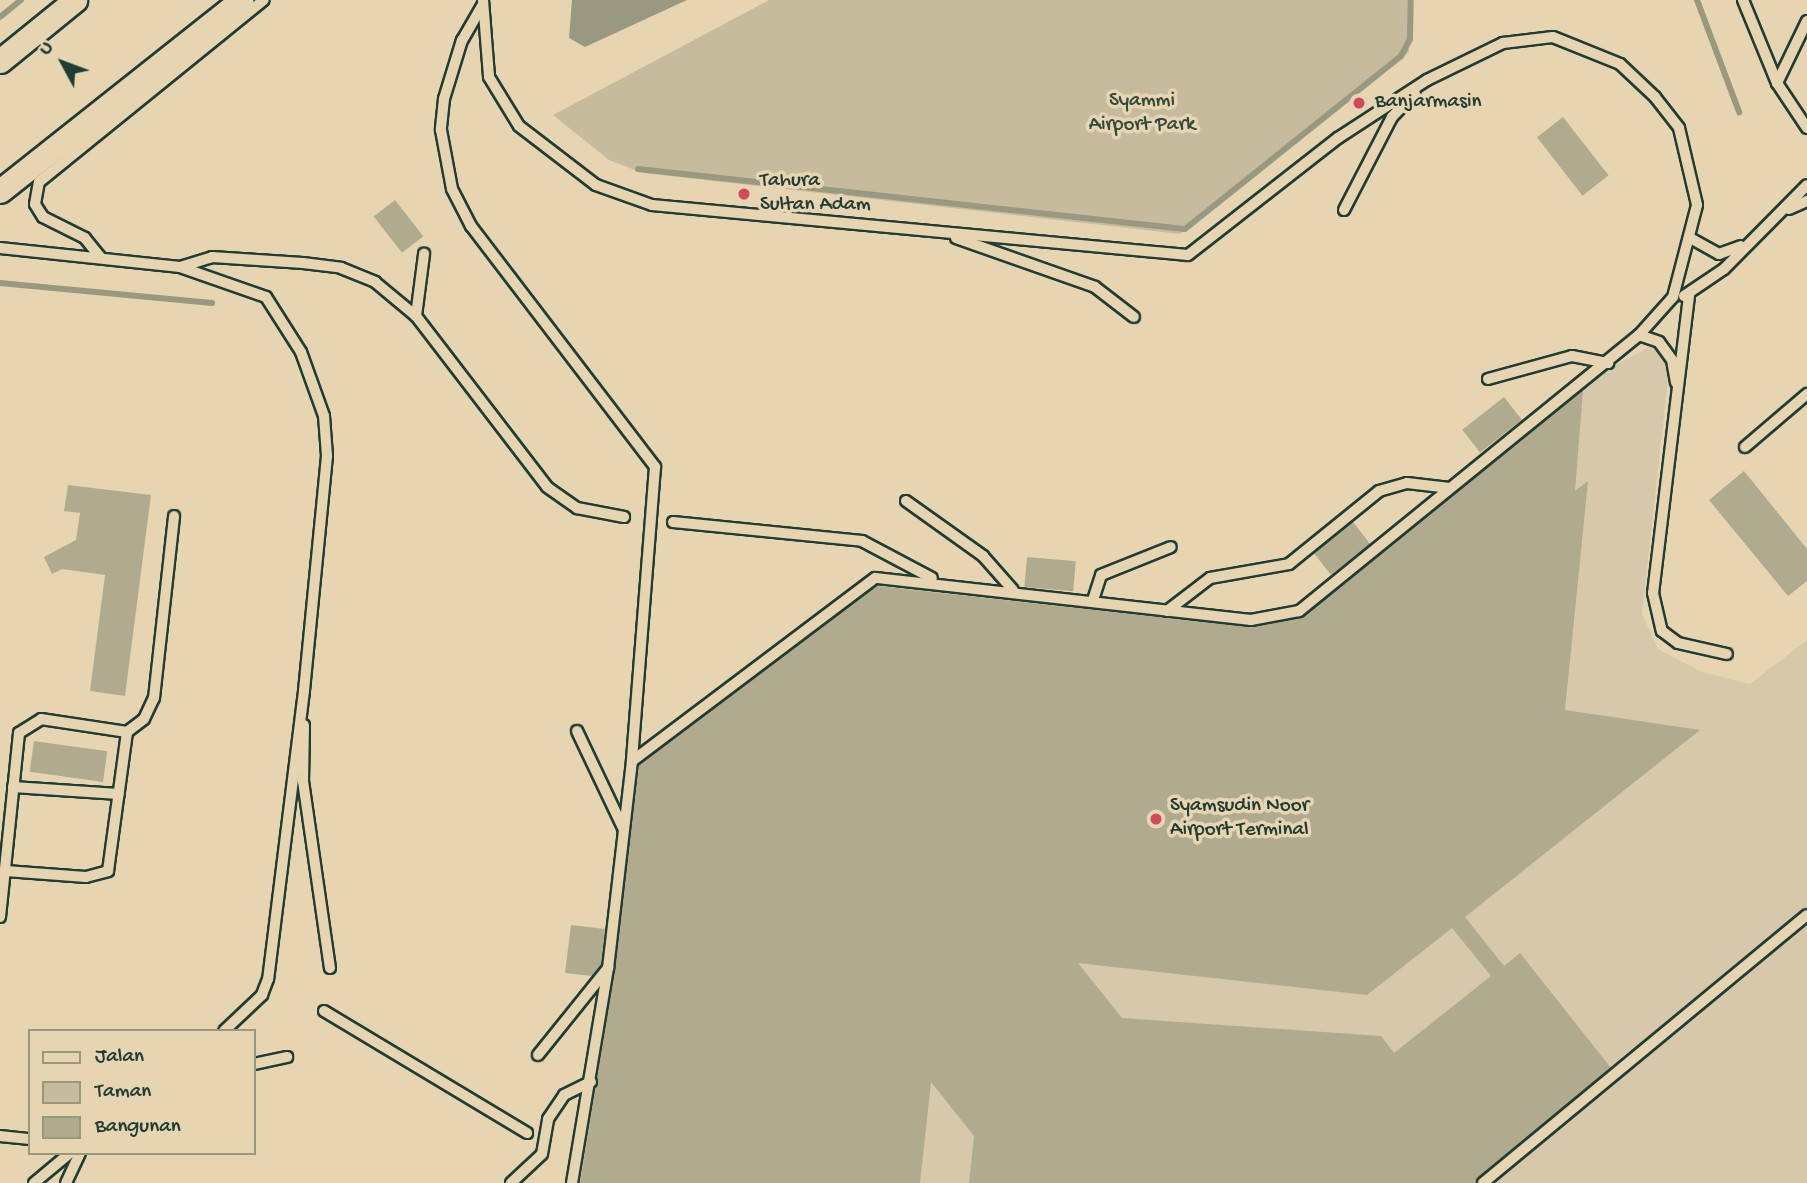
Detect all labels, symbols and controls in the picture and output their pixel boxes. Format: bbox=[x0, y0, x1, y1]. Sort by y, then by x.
north arrow bbox=[28, 28, 98, 98]
text: U bbox=[34, 37, 59, 61]
park label: Syammi Airport Park bbox=[1089, 89, 1195, 139]
place label: Banjarmasin bbox=[1375, 90, 1481, 116]
marker: Banjarmasin bbox=[1349, 93, 1369, 113]
place label: Tahura Sultan Adam bbox=[760, 169, 871, 219]
marker: Tahura Sultan Adam bbox=[734, 184, 754, 204]
place label: Syamsudin Noor Airport Terminal bbox=[1170, 794, 1309, 844]
marker: Syamsudin Noor Airport Terminal bbox=[1148, 811, 1164, 827]
legend bbox=[28, 1029, 256, 1155]
text: Jalan bbox=[95, 1045, 144, 1070]
text: Taman bbox=[95, 1080, 151, 1105]
text: Bangunan bbox=[95, 1115, 181, 1140]

